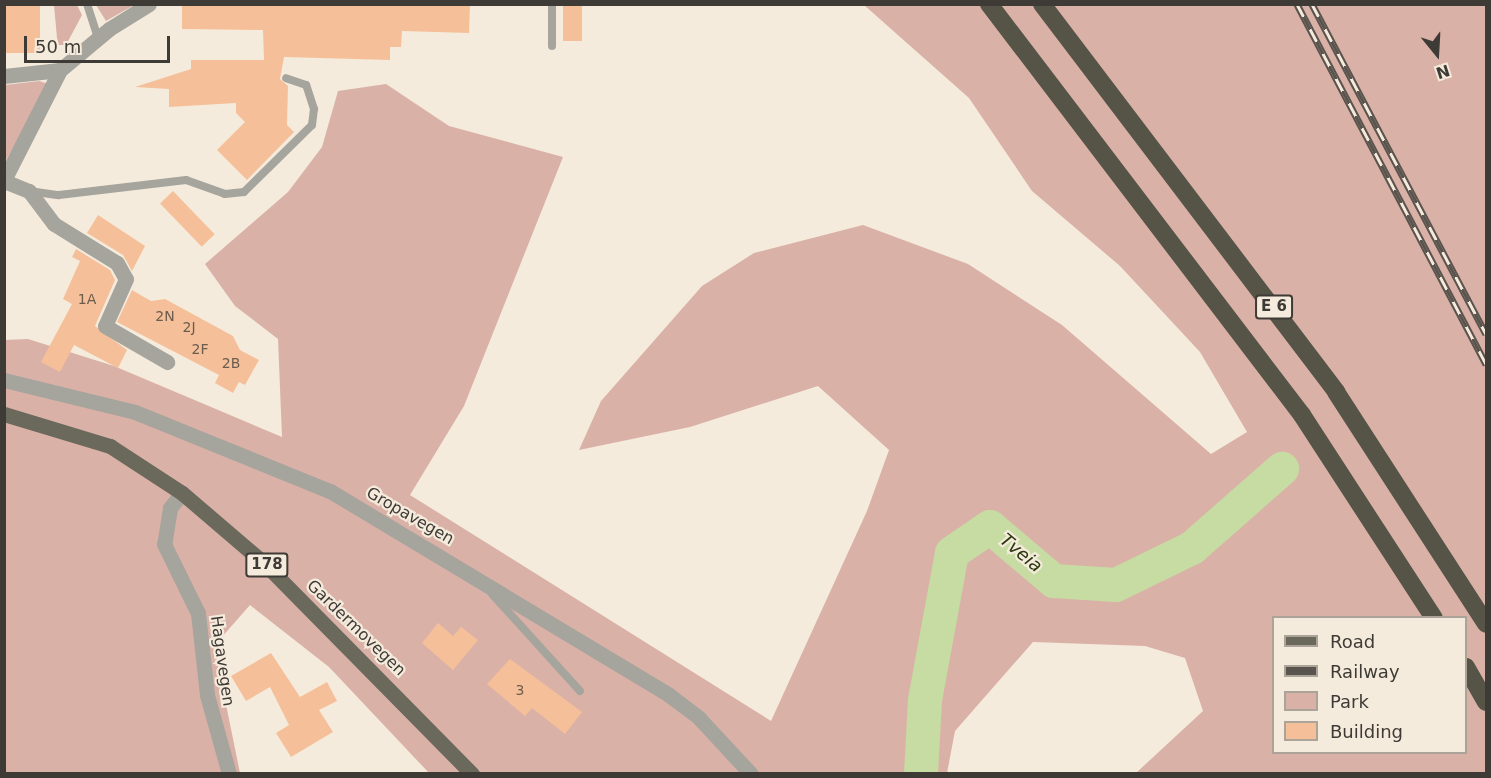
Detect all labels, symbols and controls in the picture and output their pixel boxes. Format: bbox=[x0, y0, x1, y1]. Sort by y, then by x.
scale bar bbox=[27, 24, 172, 62]
north arrow bbox=[1407, 24, 1467, 84]
text: 50 m bbox=[35, 36, 81, 57]
text: N bbox=[1433, 60, 1452, 83]
house number: 1A bbox=[78, 291, 96, 307]
road number: E 6 bbox=[1254, 295, 1294, 319]
house number: 2N bbox=[155, 308, 175, 324]
house number: 2J bbox=[182, 319, 196, 335]
house number: 2F bbox=[192, 341, 208, 357]
house number: 2B bbox=[222, 355, 240, 371]
street label: Gropavegen bbox=[363, 483, 457, 549]
water label: Tveia bbox=[995, 529, 1047, 577]
road number: 178 bbox=[244, 553, 290, 577]
street label: Gardermovegen bbox=[303, 576, 409, 680]
street label: Hagavegen bbox=[206, 614, 238, 708]
legend bbox=[1272, 616, 1467, 754]
text: Road bbox=[1330, 631, 1375, 652]
text: Railway bbox=[1330, 661, 1400, 682]
house number: 3 bbox=[516, 682, 524, 698]
text: Park bbox=[1330, 691, 1369, 712]
text: Building bbox=[1330, 721, 1403, 742]

